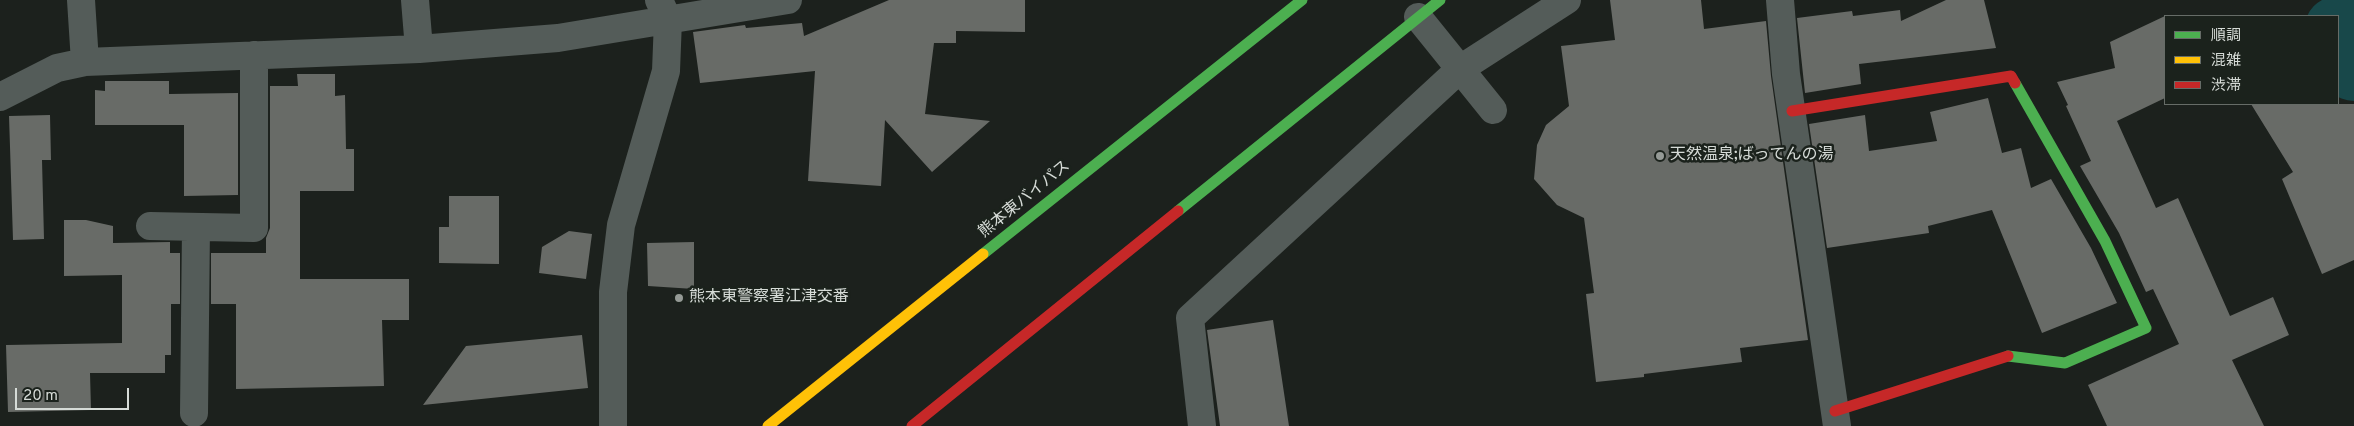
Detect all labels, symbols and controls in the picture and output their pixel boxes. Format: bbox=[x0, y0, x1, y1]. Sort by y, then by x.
legend bbox=[2164, 15, 2339, 105]
text: 順調 bbox=[2211, 27, 2241, 46]
text: 混雑 bbox=[2211, 52, 2241, 71]
text: 渋滞 bbox=[2211, 77, 2241, 96]
place label: 天然温泉;ばってんの湯 bbox=[1670, 146, 1834, 166]
marker: 天然温泉;ばってんの湯 bbox=[1654, 150, 1666, 162]
street label: 熊本東バイパス bbox=[975, 157, 1075, 243]
place label: 熊本東警察署江津交番 bbox=[689, 288, 849, 308]
marker: 熊本東警察署江津交番 bbox=[673, 292, 685, 304]
scale bar bbox=[18, 378, 131, 410]
text: 20 m bbox=[23, 387, 58, 406]

